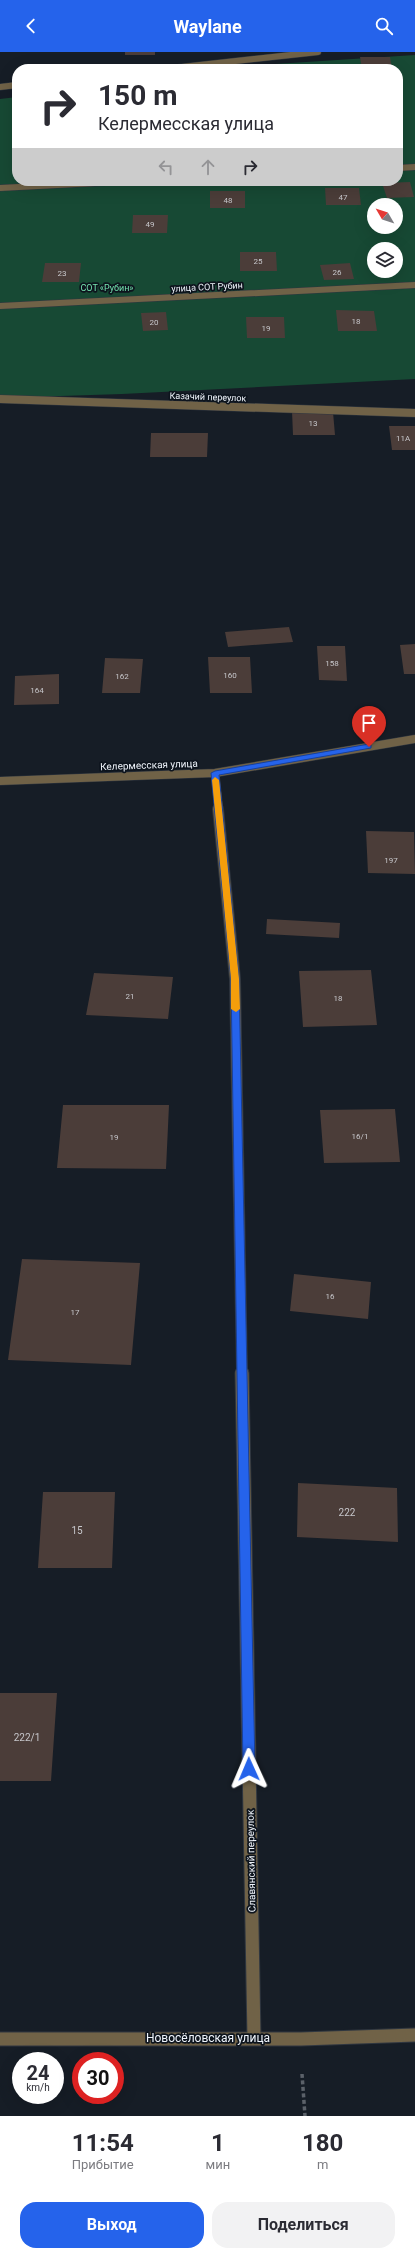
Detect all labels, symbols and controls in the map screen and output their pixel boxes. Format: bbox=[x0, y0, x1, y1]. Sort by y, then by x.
icon: back bbox=[20, 15, 42, 37]
icon: search bbox=[373, 15, 395, 37]
text: Waylane bbox=[173, 16, 242, 37]
text: 150 m bbox=[98, 79, 177, 112]
icon: right bbox=[32, 80, 84, 132]
text: Келермесская улица bbox=[98, 113, 274, 134]
icon: left bbox=[155, 156, 177, 178]
icon: ahead bbox=[197, 156, 219, 178]
icon: right bbox=[239, 156, 261, 178]
house number: 47 bbox=[339, 193, 348, 202]
house number: 48 bbox=[224, 196, 233, 205]
north arrow bbox=[367, 198, 403, 234]
map controls bbox=[367, 198, 403, 278]
house number: 49 bbox=[146, 220, 155, 229]
button: layers bbox=[367, 242, 403, 278]
house number: 25 bbox=[254, 257, 263, 266]
house number: 26 bbox=[333, 268, 342, 277]
house number: 23 bbox=[58, 269, 67, 278]
street label: улица СОТ Рубин bbox=[171, 280, 243, 294]
park label: СОТ «Рубин» bbox=[80, 283, 134, 293]
house number: 18 bbox=[352, 317, 361, 326]
house number: 20 bbox=[150, 318, 159, 327]
house number: 19 bbox=[262, 324, 271, 333]
street label: Казачий переулок bbox=[170, 391, 247, 403]
house number: 13 bbox=[309, 419, 318, 428]
house number: 11А bbox=[396, 434, 411, 443]
house number: 158 bbox=[325, 659, 339, 668]
house number: 160 bbox=[223, 671, 237, 680]
house number: 162 bbox=[115, 672, 129, 681]
house number: 164 bbox=[30, 686, 44, 695]
pin bbox=[352, 706, 386, 747]
icon: arrive bbox=[358, 712, 380, 734]
street label: Келермесская улица bbox=[100, 758, 198, 772]
house number: 197 bbox=[384, 856, 398, 865]
house number: 21 bbox=[126, 992, 135, 1001]
house number: 18 bbox=[334, 994, 343, 1003]
house number: 16/1 bbox=[352, 1132, 368, 1141]
house number: 19 bbox=[110, 1133, 119, 1142]
house number: 16 bbox=[326, 1292, 335, 1301]
house number: 17 bbox=[71, 1308, 80, 1317]
house number: 222 bbox=[339, 1507, 356, 1518]
house number: 15 bbox=[71, 1525, 83, 1536]
house number: 222/1 bbox=[14, 1732, 40, 1743]
position arrow bbox=[228, 1748, 270, 1790]
street label: Славянский переулок bbox=[245, 1809, 257, 1912]
street label: Новосёловская улица bbox=[146, 2031, 270, 2045]
speed limit sign: 30 bbox=[72, 2052, 124, 2104]
text: 24 bbox=[27, 2061, 49, 2085]
text: km/h bbox=[26, 2082, 50, 2093]
text: 11:54 bbox=[72, 2129, 134, 2157]
text: 1 bbox=[211, 2129, 225, 2157]
text: 180 bbox=[302, 2129, 343, 2157]
text: Прибытие bbox=[72, 2157, 134, 2172]
text: мин bbox=[206, 2157, 230, 2172]
text: m bbox=[317, 2157, 328, 2172]
button: Выход bbox=[20, 2202, 204, 2248]
button: Поделиться bbox=[212, 2202, 395, 2248]

